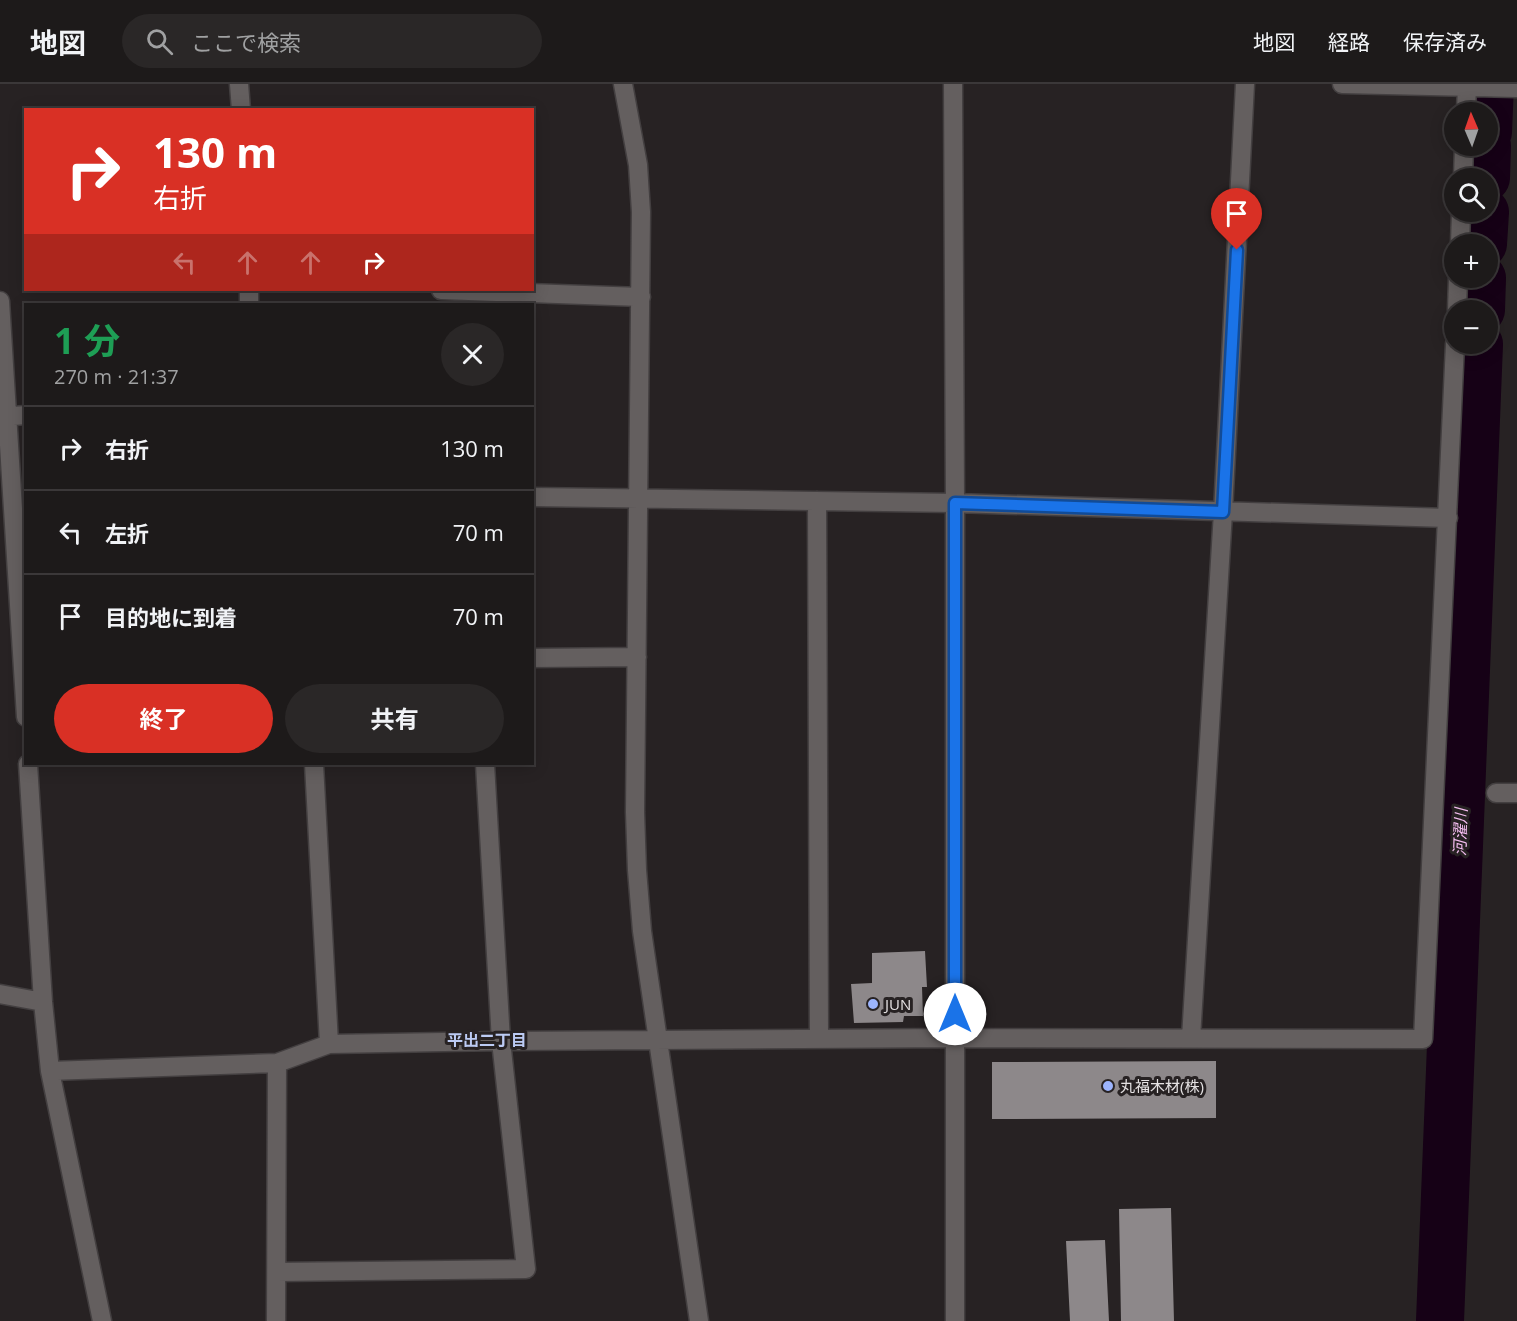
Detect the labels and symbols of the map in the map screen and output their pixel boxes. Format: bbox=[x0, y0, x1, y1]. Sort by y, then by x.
north arrow bbox=[1444, 102, 1498, 156]
pin bbox=[1211, 188, 1262, 250]
water label: 河濯川 bbox=[1448, 806, 1472, 856]
position arrow bbox=[923, 982, 987, 1046]
place label: JUN bbox=[883, 994, 911, 1014]
marker: JUN bbox=[866, 997, 880, 1011]
district label: 平出二丁目 bbox=[447, 1029, 527, 1051]
place label: 丸福木材(株) bbox=[1120, 1076, 1204, 1096]
marker: 丸福木材(株) bbox=[1101, 1079, 1115, 1093]

